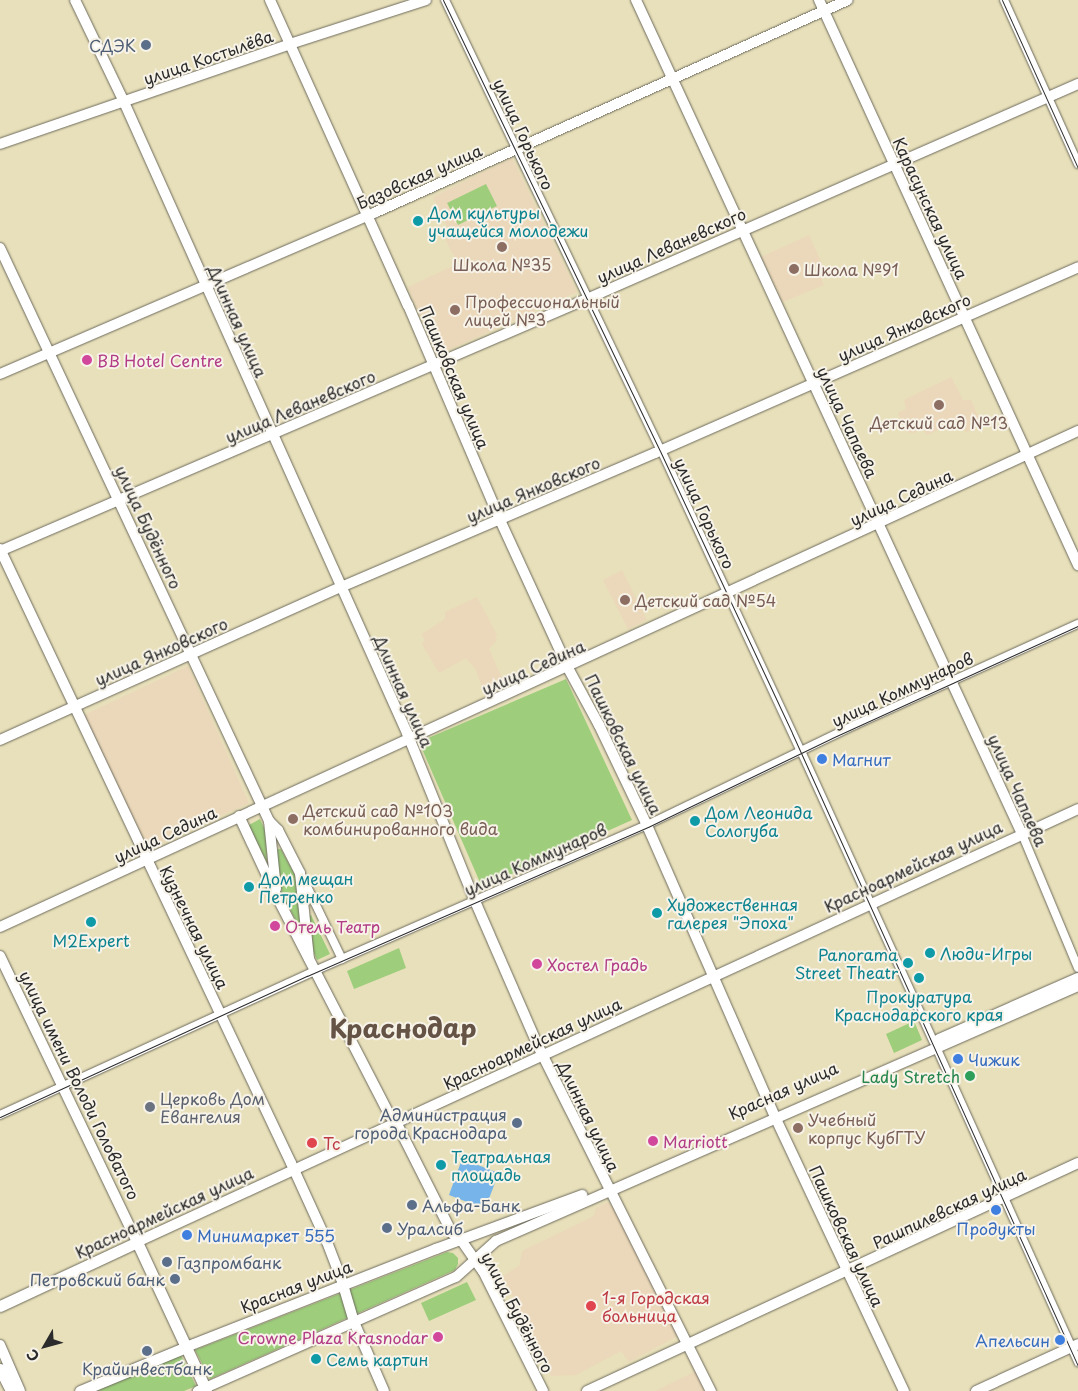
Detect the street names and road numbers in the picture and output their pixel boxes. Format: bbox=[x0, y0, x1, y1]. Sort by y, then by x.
street label: улица Костылёва bbox=[140, 26, 276, 88]
street label: улица Горького bbox=[490, 75, 558, 193]
street label: Карасунская улица bbox=[890, 134, 972, 282]
street label: Базовская улица bbox=[353, 140, 485, 212]
street label: улица Леваневского bbox=[593, 203, 749, 287]
street label: Длинная улица bbox=[204, 261, 272, 381]
street label: улица Янковского bbox=[834, 289, 974, 365]
street label: Пашковская улица bbox=[416, 302, 494, 452]
street label: улица Чапаева bbox=[814, 363, 882, 481]
street label: улица Леваневского bbox=[222, 366, 378, 446]
street label: улица Янковского bbox=[463, 452, 603, 526]
street label: улица Горького bbox=[671, 454, 739, 572]
street label: улица Будённого bbox=[112, 462, 186, 592]
street label: улица Седина bbox=[846, 465, 956, 529]
street label: улица Янковского bbox=[91, 613, 231, 689]
street label: Длинная улица bbox=[370, 631, 438, 751]
street label: улица Седина bbox=[478, 635, 588, 699]
street label: улица Коммунаров bbox=[828, 648, 976, 730]
street label: Пашковская улица bbox=[582, 670, 666, 818]
street label: улица Чапаева bbox=[985, 731, 1051, 849]
street label: улица Седина bbox=[110, 802, 220, 866]
street label: Красноармейская улица bbox=[821, 816, 1005, 916]
street label: улица Коммунаров bbox=[460, 819, 610, 899]
street label: Кузнечная улица bbox=[157, 862, 233, 992]
street label: улица имени Володи Головатого bbox=[16, 966, 144, 1204]
street label: Красноармейская улица bbox=[440, 993, 624, 1093]
street label: Длинная улица bbox=[554, 1057, 624, 1175]
street label: Красная улица bbox=[725, 1057, 841, 1123]
street label: Красноармейская улица bbox=[72, 1162, 256, 1262]
street label: Пашковская улица bbox=[806, 1162, 888, 1310]
street label: Рашпилевская улица bbox=[869, 1164, 1029, 1252]
street label: улица Будённого bbox=[478, 1248, 558, 1376]
street label: Красная улица bbox=[237, 1256, 355, 1316]

